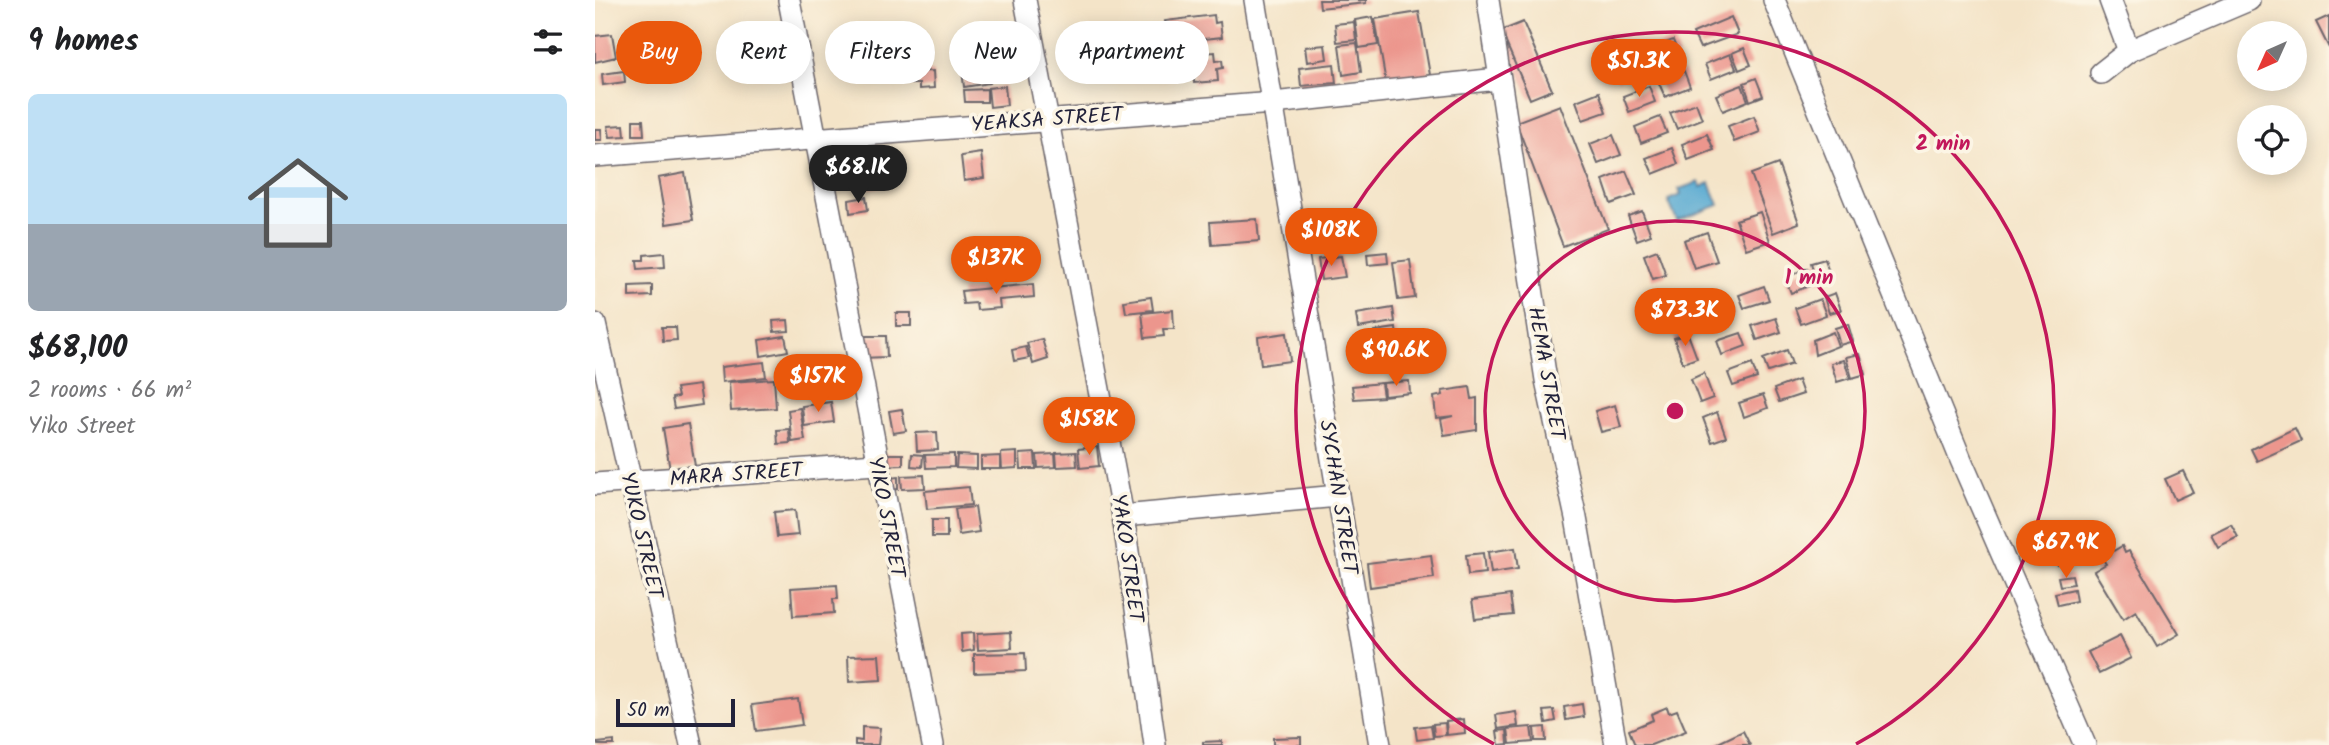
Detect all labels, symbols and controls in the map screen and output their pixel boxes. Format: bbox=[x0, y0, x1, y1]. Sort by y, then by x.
text: 9 homes bbox=[28, 18, 139, 66]
chip: Buy bbox=[616, 21, 702, 84]
chip: Rent bbox=[716, 21, 811, 84]
chip: Filters bbox=[825, 21, 935, 84]
chip: New bbox=[949, 21, 1041, 84]
chip: Apartment bbox=[1055, 21, 1209, 84]
north arrow bbox=[2237, 21, 2307, 91]
map controls bbox=[2237, 21, 2307, 175]
icon: filters bbox=[529, 23, 567, 61]
pin: $51.3K bbox=[1582, 40, 1696, 99]
text: $51.3K bbox=[1607, 44, 1671, 80]
street label: YEAKSA STREET bbox=[970, 99, 1126, 142]
button: locate bbox=[2237, 105, 2307, 175]
text: 2 min bbox=[1916, 128, 1970, 161]
icon: home bbox=[235, 140, 361, 266]
pin: $68.1K bbox=[801, 146, 915, 205]
text: $68.1K bbox=[825, 150, 891, 186]
pin: $108K bbox=[1282, 208, 1380, 268]
text: $108K bbox=[1301, 213, 1361, 249]
pin: $137K bbox=[947, 236, 1045, 296]
text: $137K bbox=[967, 241, 1025, 277]
text: 1 min bbox=[1785, 262, 1833, 295]
pin: $73.3K bbox=[1628, 288, 1742, 348]
text: $73.3K bbox=[1651, 293, 1719, 329]
street label: HEMA STREET bbox=[1518, 304, 1574, 444]
text: $68,100 bbox=[28, 325, 127, 373]
pin: $90.6K bbox=[1339, 328, 1453, 388]
text: $90.6K bbox=[1362, 333, 1430, 369]
pin: $157K bbox=[769, 354, 867, 414]
text: $157K bbox=[790, 359, 846, 395]
text: 2 rooms · 66 m² bbox=[28, 373, 191, 409]
pin: $158K bbox=[1040, 398, 1138, 457]
centre of rings bbox=[1663, 399, 1687, 423]
text: $158K bbox=[1059, 402, 1119, 438]
text: Yiko Street bbox=[28, 409, 135, 445]
street label: SYCHAN STREET bbox=[1309, 418, 1366, 578]
street label: MARA STREET bbox=[668, 454, 805, 497]
street label: YIKO STREET bbox=[858, 454, 914, 582]
street label: YUKO STREET bbox=[610, 469, 671, 604]
street label: YAKO STREET bbox=[1101, 492, 1152, 626]
pin: $67.9K bbox=[2009, 520, 2123, 580]
text: $67.9K bbox=[2032, 525, 2100, 561]
scale bar bbox=[616, 696, 735, 728]
text: 50 m bbox=[627, 696, 669, 726]

